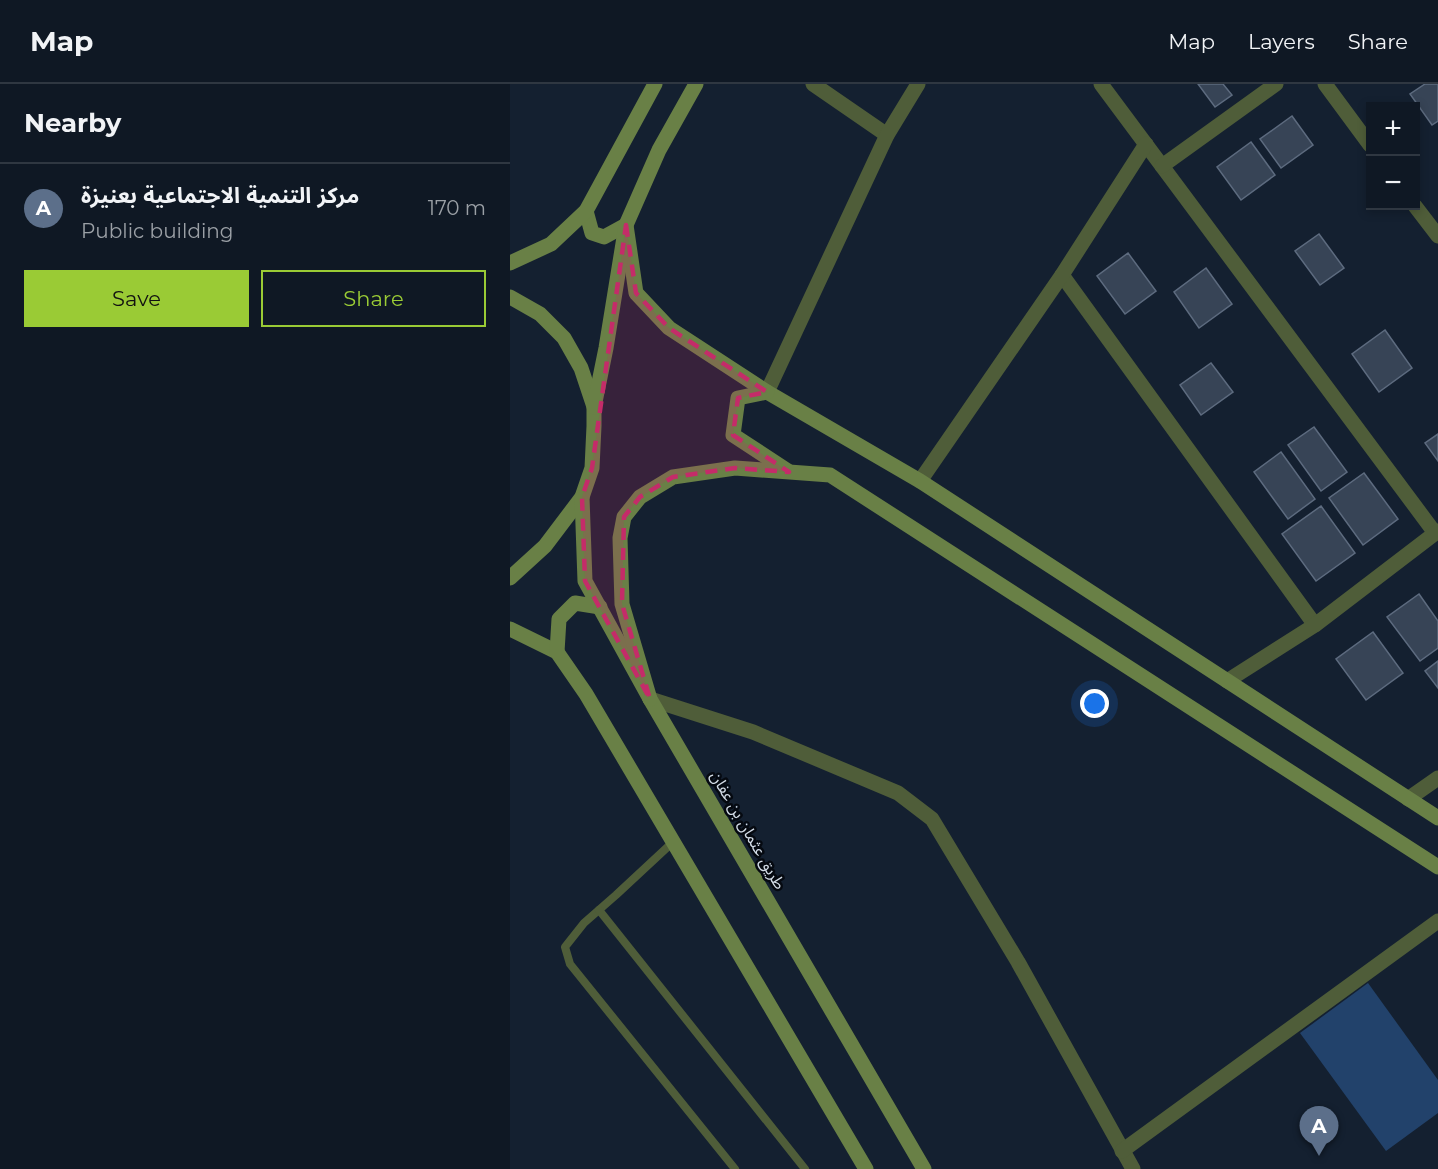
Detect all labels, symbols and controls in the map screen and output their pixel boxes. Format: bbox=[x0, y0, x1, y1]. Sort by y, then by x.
text: Map bbox=[30, 24, 93, 58]
text: Map bbox=[1168, 29, 1215, 54]
text: Layers bbox=[1248, 29, 1315, 54]
text: Share bbox=[1348, 29, 1408, 54]
map controls bbox=[1366, 102, 1420, 210]
button: + bbox=[1366, 102, 1420, 156]
text: Nearby bbox=[24, 107, 121, 139]
button: − bbox=[1366, 156, 1420, 210]
text: مركز التنمية الاجتماعية بعنيزة bbox=[81, 182, 359, 209]
text: A bbox=[36, 196, 51, 220]
text: 170 m bbox=[428, 196, 486, 220]
text: Public building bbox=[81, 219, 234, 243]
button: Save bbox=[24, 270, 249, 327]
button: Share bbox=[261, 270, 486, 327]
your location bbox=[1080, 689, 1109, 718]
street label: طريق عثمان بن عفان bbox=[706, 767, 790, 893]
pin: A bbox=[1300, 1106, 1338, 1156]

